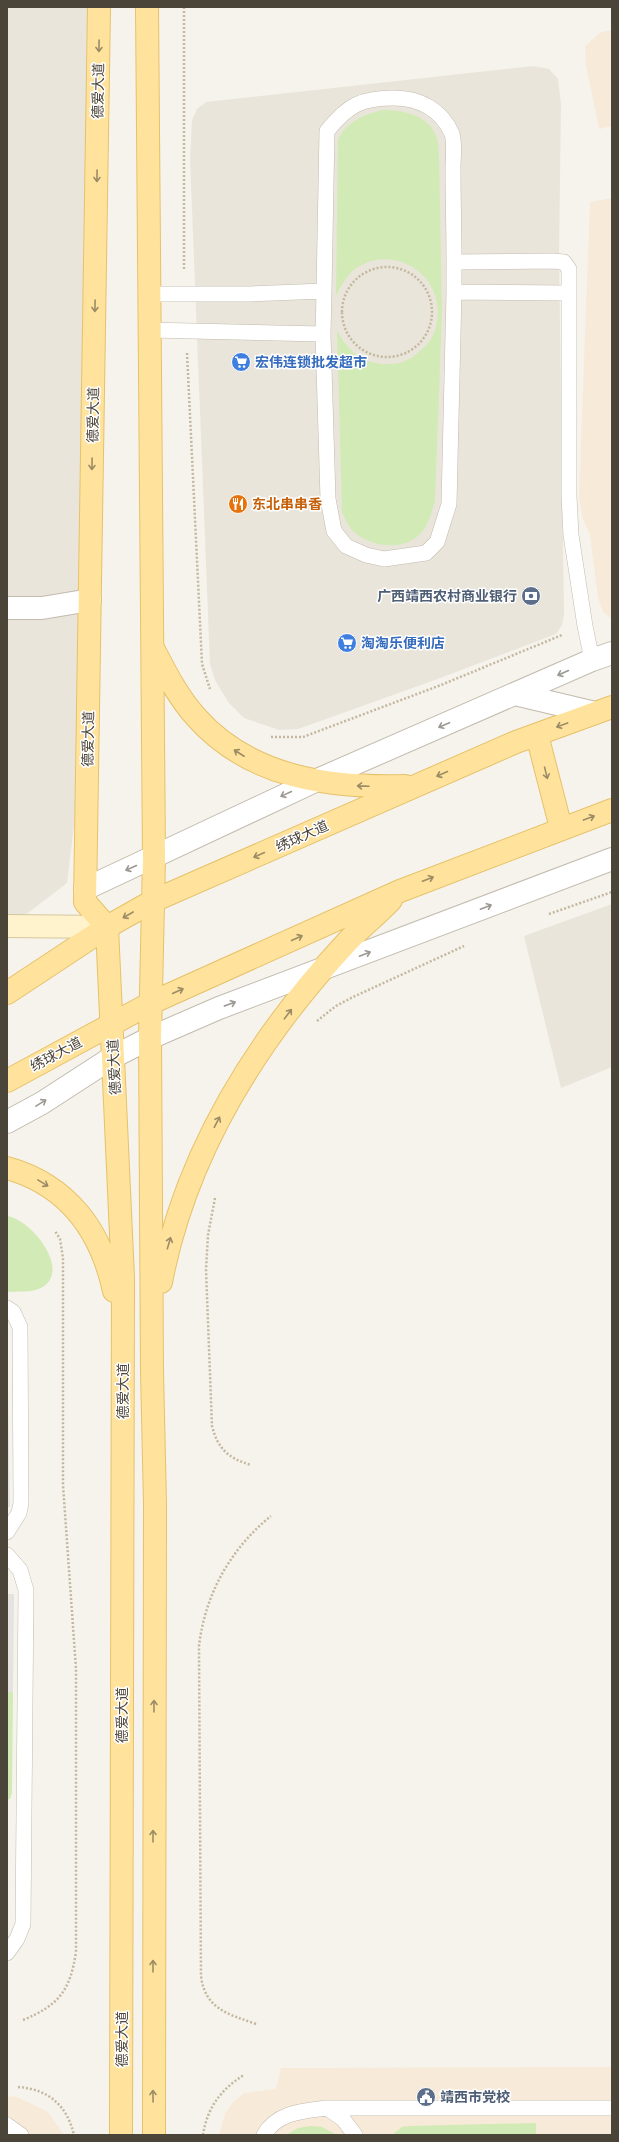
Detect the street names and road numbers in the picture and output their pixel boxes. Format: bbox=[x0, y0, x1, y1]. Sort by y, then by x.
street label: 德爱大道 bbox=[90, 63, 107, 119]
street label: 德爱大道 bbox=[85, 387, 102, 443]
street label: 德爱大道 bbox=[80, 711, 97, 767]
street label: 绣球大道 bbox=[273, 817, 331, 856]
street label: 绣球大道 bbox=[28, 1034, 85, 1075]
street label: 德爱大道 bbox=[105, 1039, 124, 1095]
street label: 德爱大道 bbox=[115, 1363, 132, 1419]
street label: 德爱大道 bbox=[114, 1687, 131, 1743]
street label: 德爱大道 bbox=[114, 2011, 131, 2067]

